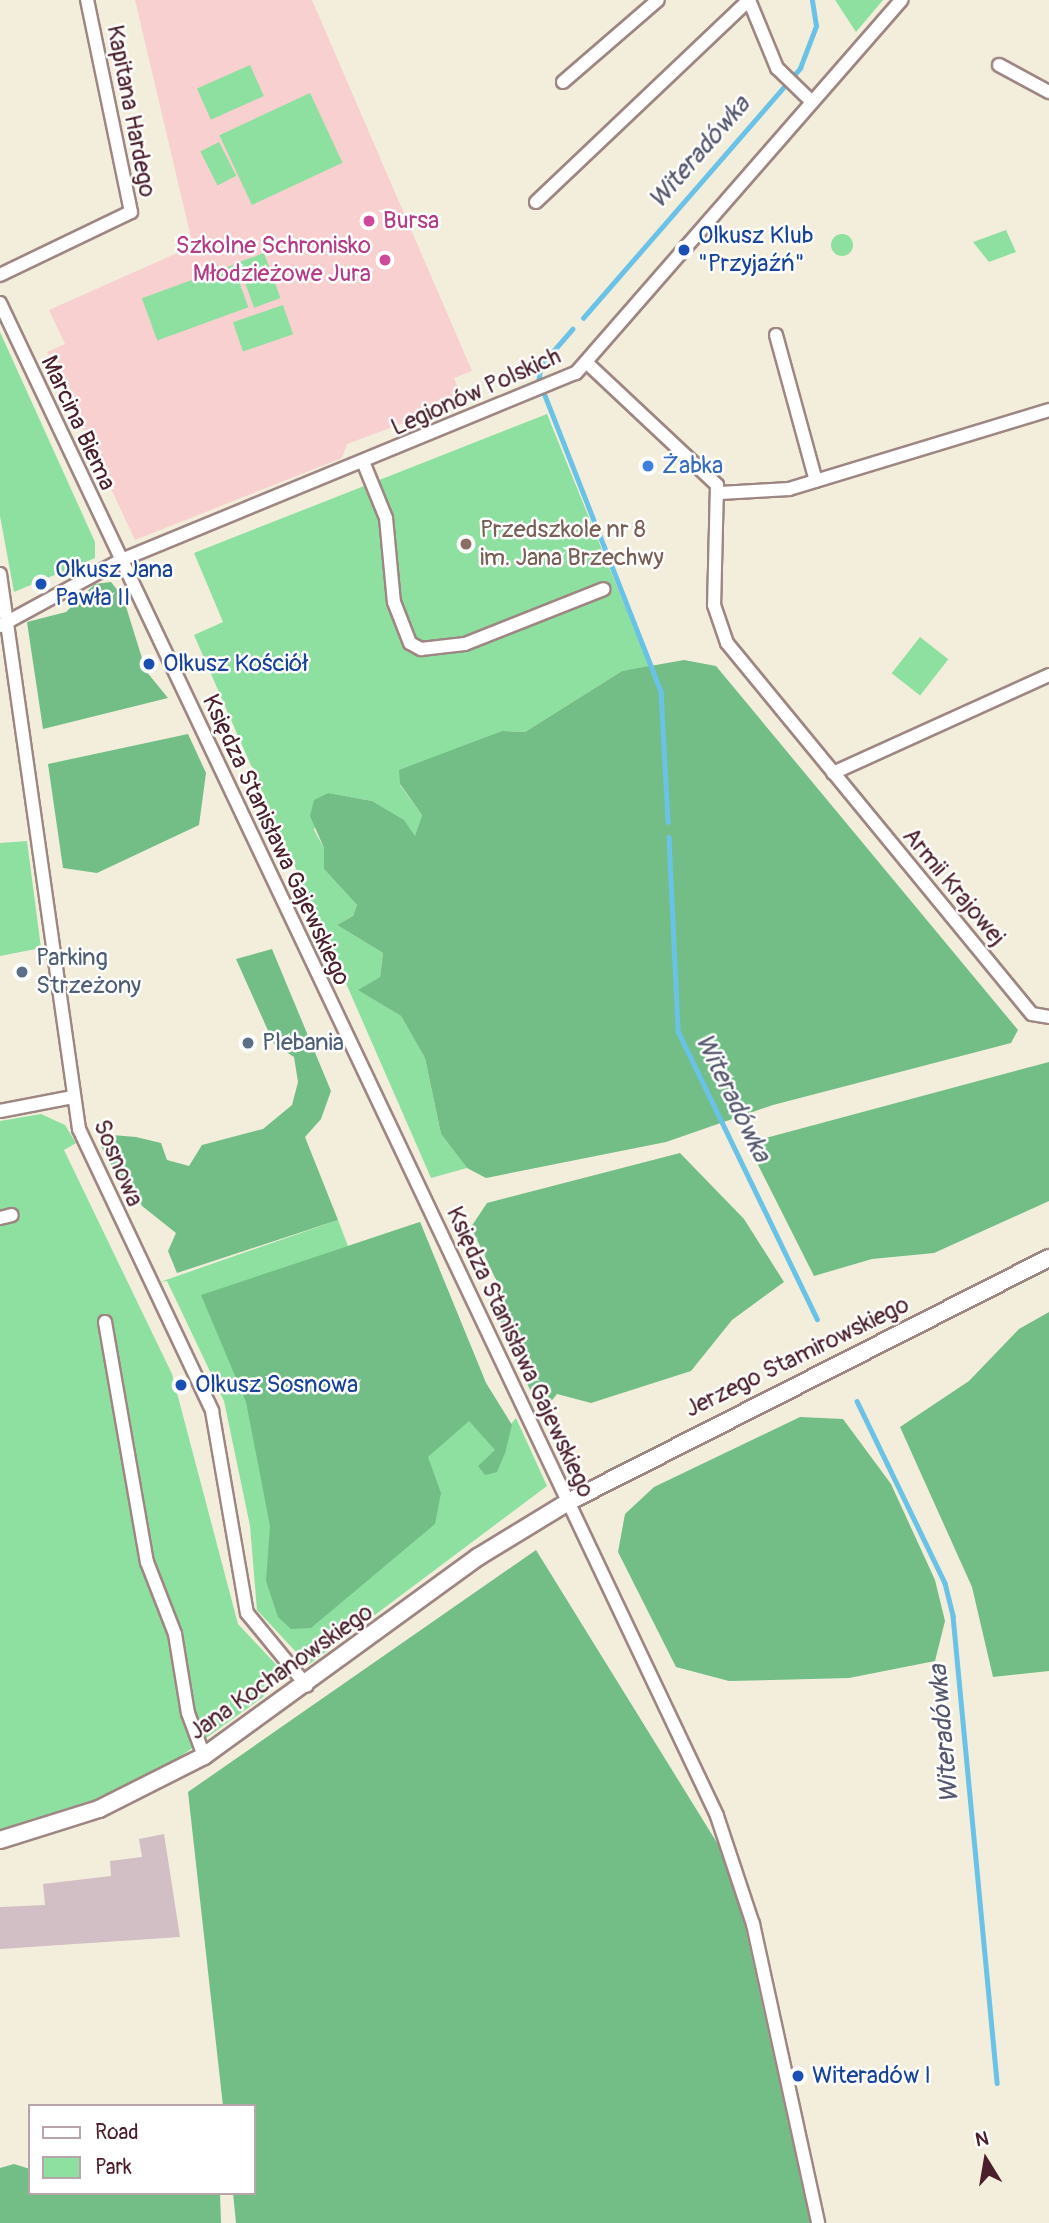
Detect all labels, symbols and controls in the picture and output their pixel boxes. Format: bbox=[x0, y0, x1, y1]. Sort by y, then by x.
street label: Kapitana Hardego bbox=[100, 23, 162, 199]
water label: Witeradówka bbox=[643, 90, 757, 216]
place label: Bursa bbox=[383, 207, 439, 235]
marker: Bursa bbox=[361, 213, 377, 229]
place label: Olkusz Klub "Przyjaźń" bbox=[698, 222, 814, 278]
place label: Szkolne Schronisko Młodzieżowe Jura bbox=[176, 232, 371, 288]
marker: Olkusz Klub "Przyjaźń" bbox=[676, 242, 692, 258]
marker: Szkolne Schronisko Młodzieżowe Jura bbox=[377, 252, 393, 268]
street label: Legionów Polskich bbox=[387, 342, 565, 442]
street label: Marcina Biema bbox=[34, 351, 122, 495]
place label: Żabka bbox=[662, 452, 723, 480]
marker: Żabka bbox=[640, 458, 656, 474]
place label: Przedszkole nr 8 im. Jana Brzechwy bbox=[480, 516, 664, 572]
marker: Przedszkole nr 8 im. Jana Brzechwy bbox=[458, 536, 474, 552]
place label: Olkusz Jana Pawła II bbox=[55, 556, 173, 612]
marker: Olkusz Jana Pawła II bbox=[33, 576, 49, 592]
place label: Olkusz Kościół bbox=[163, 650, 308, 678]
marker: Olkusz Kościół bbox=[141, 656, 157, 672]
street label: Księdza Stanisława Gajewskiego bbox=[196, 690, 356, 990]
street label: Armii Krajowej bbox=[896, 822, 1012, 952]
place label: Parking Strzeżony bbox=[36, 944, 141, 1000]
marker: Parking Strzeżony bbox=[14, 964, 30, 980]
place label: Plebania bbox=[262, 1029, 344, 1057]
water label: Witeradówka bbox=[688, 1029, 776, 1167]
marker: Plebania bbox=[240, 1035, 256, 1051]
street label: Sosnowa bbox=[87, 1115, 149, 1211]
street label: Księdza Stanisława Gajewskiego bbox=[440, 1202, 600, 1502]
street label: Jerzego Stamirowskiego bbox=[680, 1290, 914, 1424]
place label: Olkusz Sosnowa bbox=[195, 1371, 358, 1399]
marker: Olkusz Sosnowa bbox=[173, 1377, 189, 1393]
street label: Jana Kochanowskiego bbox=[184, 1598, 378, 1746]
water label: Witeradówka bbox=[923, 1663, 967, 1805]
place label: Witeradów I bbox=[812, 2062, 931, 2090]
marker: Witeradów I bbox=[790, 2068, 806, 2084]
legend bbox=[28, 2104, 256, 2195]
text: Road bbox=[95, 2119, 139, 2146]
north arrow bbox=[951, 2125, 1021, 2195]
text: N bbox=[973, 2126, 991, 2152]
text: Park bbox=[95, 2154, 132, 2181]

